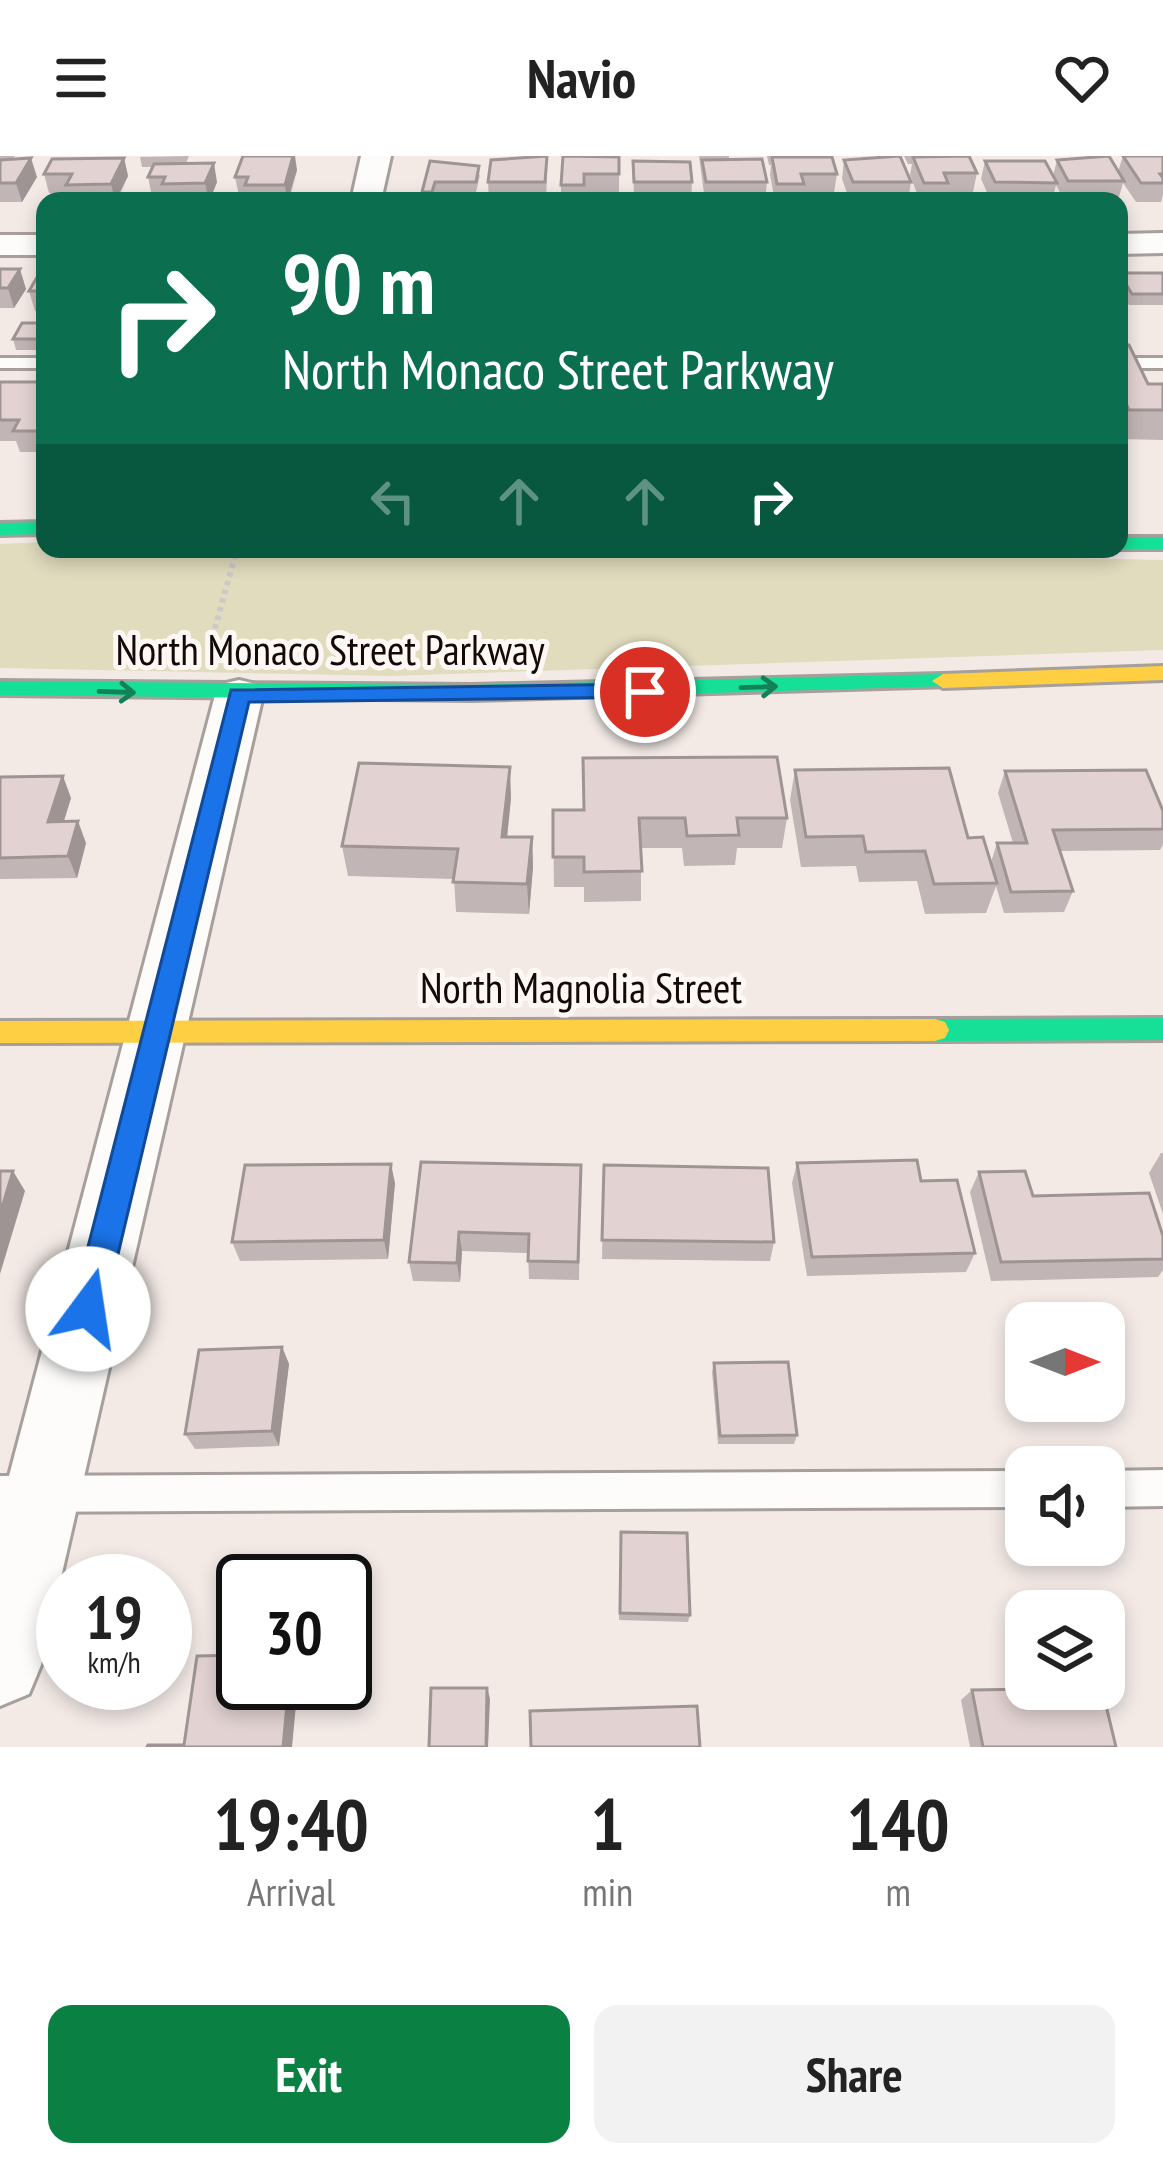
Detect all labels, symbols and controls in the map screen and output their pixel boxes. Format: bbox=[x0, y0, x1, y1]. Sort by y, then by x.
text: Navio bbox=[527, 43, 636, 113]
icon: menu bbox=[48, 45, 114, 111]
icon: heart bbox=[1049, 45, 1115, 111]
text: 90 m bbox=[282, 228, 435, 337]
icon: right bbox=[84, 240, 240, 396]
text: North Monaco Street Parkway bbox=[282, 334, 834, 404]
icon: left bbox=[360, 468, 426, 534]
icon: ahead bbox=[486, 468, 552, 534]
icon: ahead bbox=[612, 468, 678, 534]
icon: right bbox=[738, 468, 804, 534]
street label: North Monaco Street Parkway bbox=[115, 622, 545, 677]
pin bbox=[594, 641, 696, 743]
icon: arrive bbox=[612, 659, 678, 725]
one-way arrow bbox=[739, 675, 778, 698]
one-way arrow bbox=[97, 680, 136, 703]
street label: North Magnolia Street bbox=[420, 960, 742, 1015]
position arrow bbox=[25, 1246, 151, 1372]
north arrow bbox=[1005, 1302, 1125, 1422]
map controls bbox=[1005, 1302, 1125, 1710]
button: sound bbox=[1005, 1446, 1125, 1566]
speed limit sign: 30 bbox=[216, 1554, 372, 1710]
text: 19 bbox=[85, 1578, 143, 1656]
button: layers bbox=[1005, 1590, 1125, 1710]
text: km/h bbox=[87, 1642, 141, 1681]
text: 19:40 bbox=[213, 1777, 369, 1870]
text: 1 bbox=[591, 1777, 625, 1870]
text: 140 bbox=[846, 1777, 950, 1870]
text: Arrival bbox=[247, 1866, 335, 1917]
text: min bbox=[582, 1866, 633, 1917]
text: m bbox=[885, 1866, 911, 1917]
button: Exit bbox=[48, 2005, 570, 2143]
button: Share bbox=[594, 2005, 1115, 2143]

